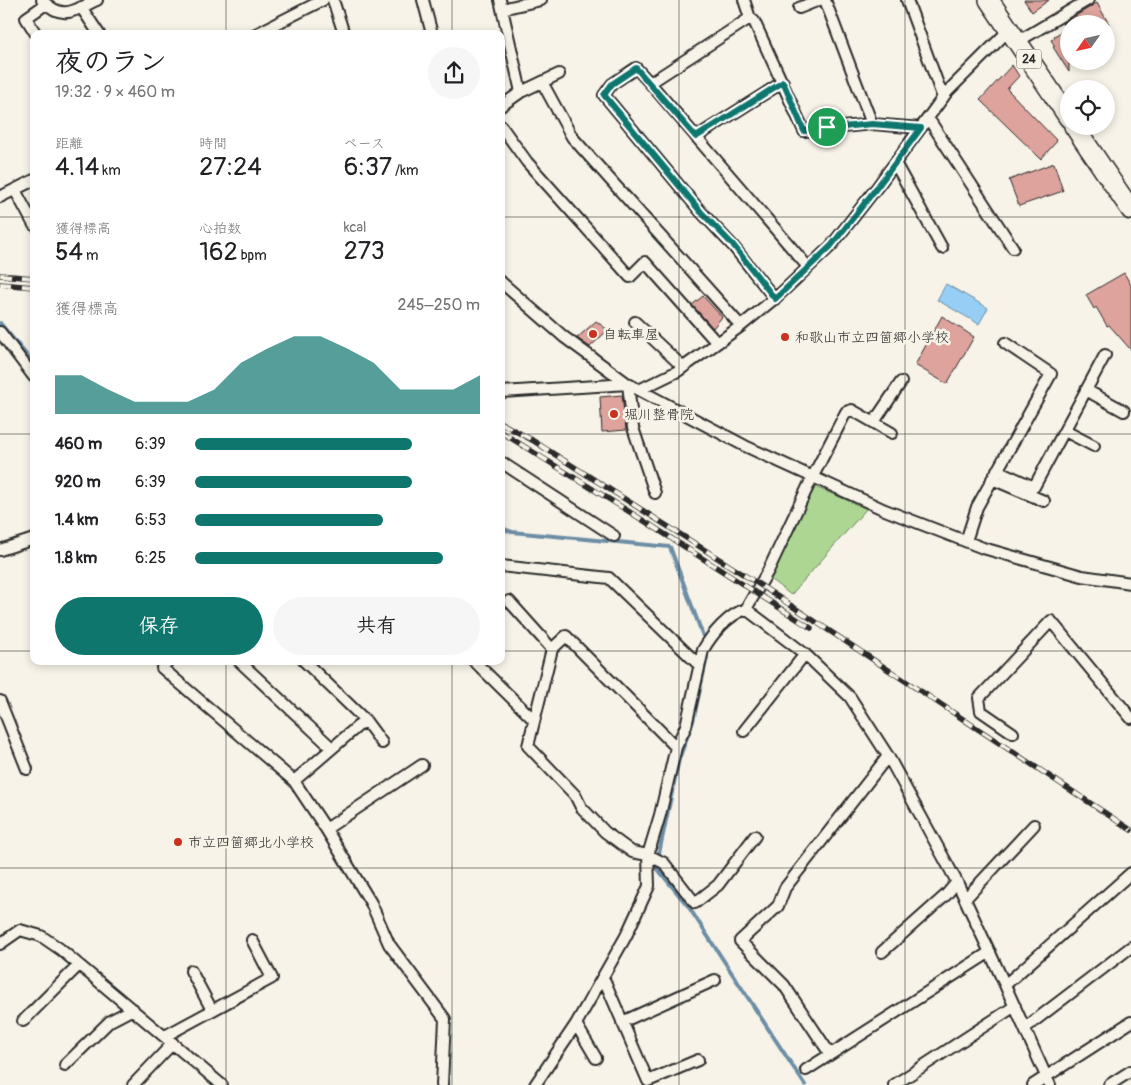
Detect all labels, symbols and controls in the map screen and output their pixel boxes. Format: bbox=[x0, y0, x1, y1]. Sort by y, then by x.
north arrow bbox=[1060, 15, 1115, 70]
map controls bbox=[1060, 15, 1115, 135]
text: 夜のラン bbox=[55, 45, 167, 80]
button: share bbox=[428, 47, 480, 99]
road number: 24 bbox=[1016, 50, 1042, 68]
button: locate bbox=[1060, 80, 1115, 135]
text: 19:32 · 9 × 460 m bbox=[55, 82, 175, 102]
pin bbox=[806, 106, 848, 148]
icon: arrive bbox=[813, 113, 841, 141]
text: 距離 bbox=[55, 135, 83, 152]
text: 時間 bbox=[199, 135, 227, 152]
text: ペース bbox=[344, 135, 385, 152]
text: 4.14 bbox=[55, 152, 99, 183]
text: 27:24 bbox=[199, 152, 262, 183]
text: 6:37 bbox=[344, 152, 392, 183]
text: km bbox=[99, 162, 121, 179]
text: /km bbox=[392, 162, 418, 179]
text: kcal bbox=[344, 219, 366, 236]
text: 獲得標高 bbox=[55, 220, 111, 237]
text: 心拍数 bbox=[199, 220, 241, 237]
text: 273 bbox=[344, 236, 385, 267]
text: 54 bbox=[55, 237, 83, 268]
text: 162 bbox=[199, 237, 238, 268]
text: m bbox=[83, 247, 99, 264]
text: bpm bbox=[238, 247, 267, 264]
text: 245–250 m bbox=[397, 295, 480, 315]
text: 獲得標高 bbox=[55, 299, 119, 319]
place label: 自転車屋 bbox=[603, 326, 659, 343]
marker: 自転車屋 bbox=[587, 328, 599, 340]
place label: 和歌山市立四箇郷小学校 bbox=[795, 329, 949, 346]
marker: 和歌山市立四箇郷小学校 bbox=[779, 331, 791, 343]
place label: 堀川整骨院 bbox=[624, 406, 694, 423]
marker: 堀川整骨院 bbox=[608, 408, 620, 420]
text: 460 m bbox=[55, 434, 102, 454]
text: 6:39 bbox=[135, 434, 166, 454]
text: 920 m bbox=[55, 472, 101, 492]
text: 6:39 bbox=[135, 472, 166, 492]
text: 1.4 km bbox=[55, 510, 98, 530]
text: 6:53 bbox=[135, 510, 166, 530]
text: 1.8 km bbox=[55, 548, 97, 568]
text: 6:25 bbox=[135, 548, 166, 568]
button: 保存 bbox=[55, 597, 263, 655]
button: 共有 bbox=[273, 597, 480, 655]
place label: 市立四箇郷北小学校 bbox=[188, 834, 314, 851]
marker: 市立四箇郷北小学校 bbox=[172, 836, 184, 848]

